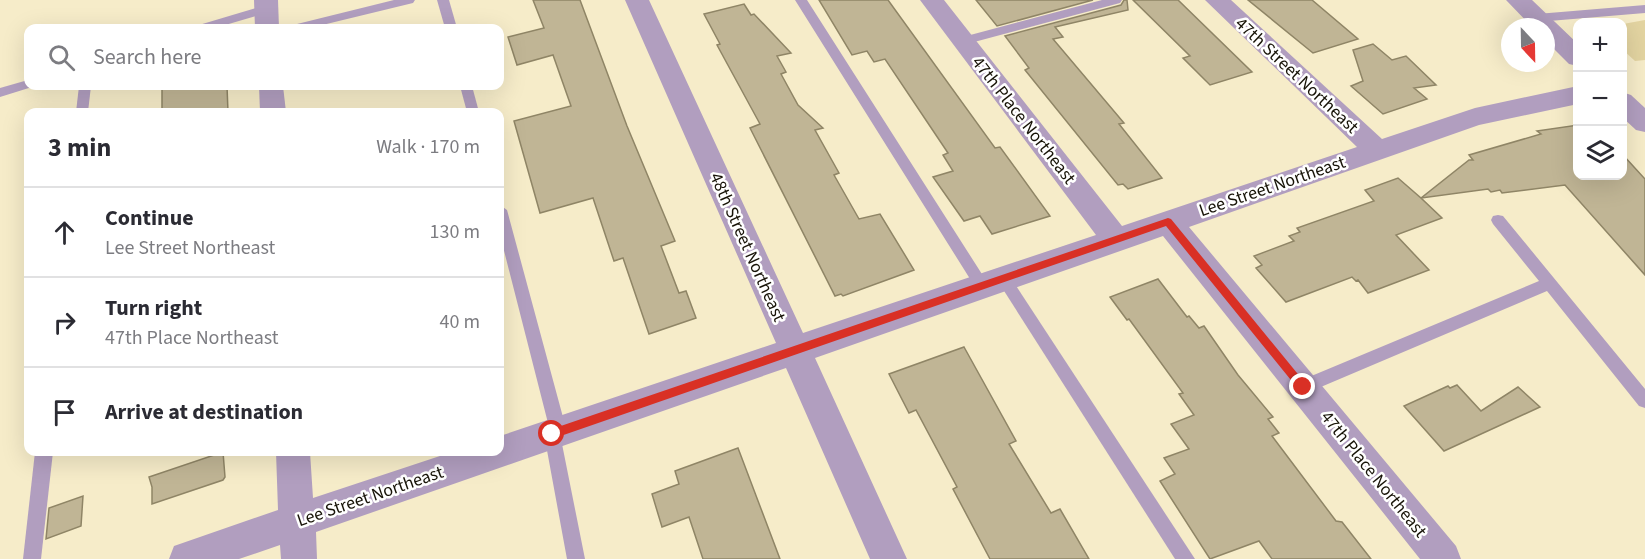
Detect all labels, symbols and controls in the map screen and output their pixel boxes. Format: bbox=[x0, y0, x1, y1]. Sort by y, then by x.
street label: 47th Street Northeast bbox=[1229, 11, 1364, 139]
north arrow bbox=[1501, 18, 1555, 72]
map controls bbox=[1573, 18, 1627, 180]
button: + bbox=[1573, 18, 1627, 72]
search box bbox=[24, 24, 504, 90]
icon: search bbox=[45, 41, 78, 74]
text: Search here bbox=[93, 41, 201, 73]
street label: 47th Place Northeast bbox=[966, 51, 1082, 190]
button: − bbox=[1573, 72, 1627, 126]
button: layers bbox=[1573, 126, 1627, 180]
text: 3 min bbox=[48, 129, 111, 166]
text: Walk · 170 m bbox=[376, 133, 480, 161]
street label: Lee Street Northeast bbox=[1196, 150, 1349, 223]
street label: 48th Street Northeast bbox=[703, 169, 792, 326]
text: Continue bbox=[105, 202, 194, 234]
icon: ahead bbox=[48, 216, 81, 249]
text: 130 m bbox=[430, 218, 480, 246]
text: Lee Street Northeast bbox=[105, 234, 275, 262]
text: Turn right bbox=[105, 292, 202, 324]
icon: right bbox=[48, 306, 81, 339]
text: 40 m bbox=[440, 308, 480, 336]
text: 47th Place Northeast bbox=[105, 324, 278, 352]
route end bbox=[1289, 373, 1315, 399]
icon: arrive bbox=[48, 396, 81, 429]
text: Arrive at destination bbox=[105, 396, 303, 428]
street label: 47th Place Northeast bbox=[1315, 406, 1432, 543]
route start bbox=[538, 420, 564, 446]
street label: Lee Street Northeast bbox=[294, 460, 447, 533]

